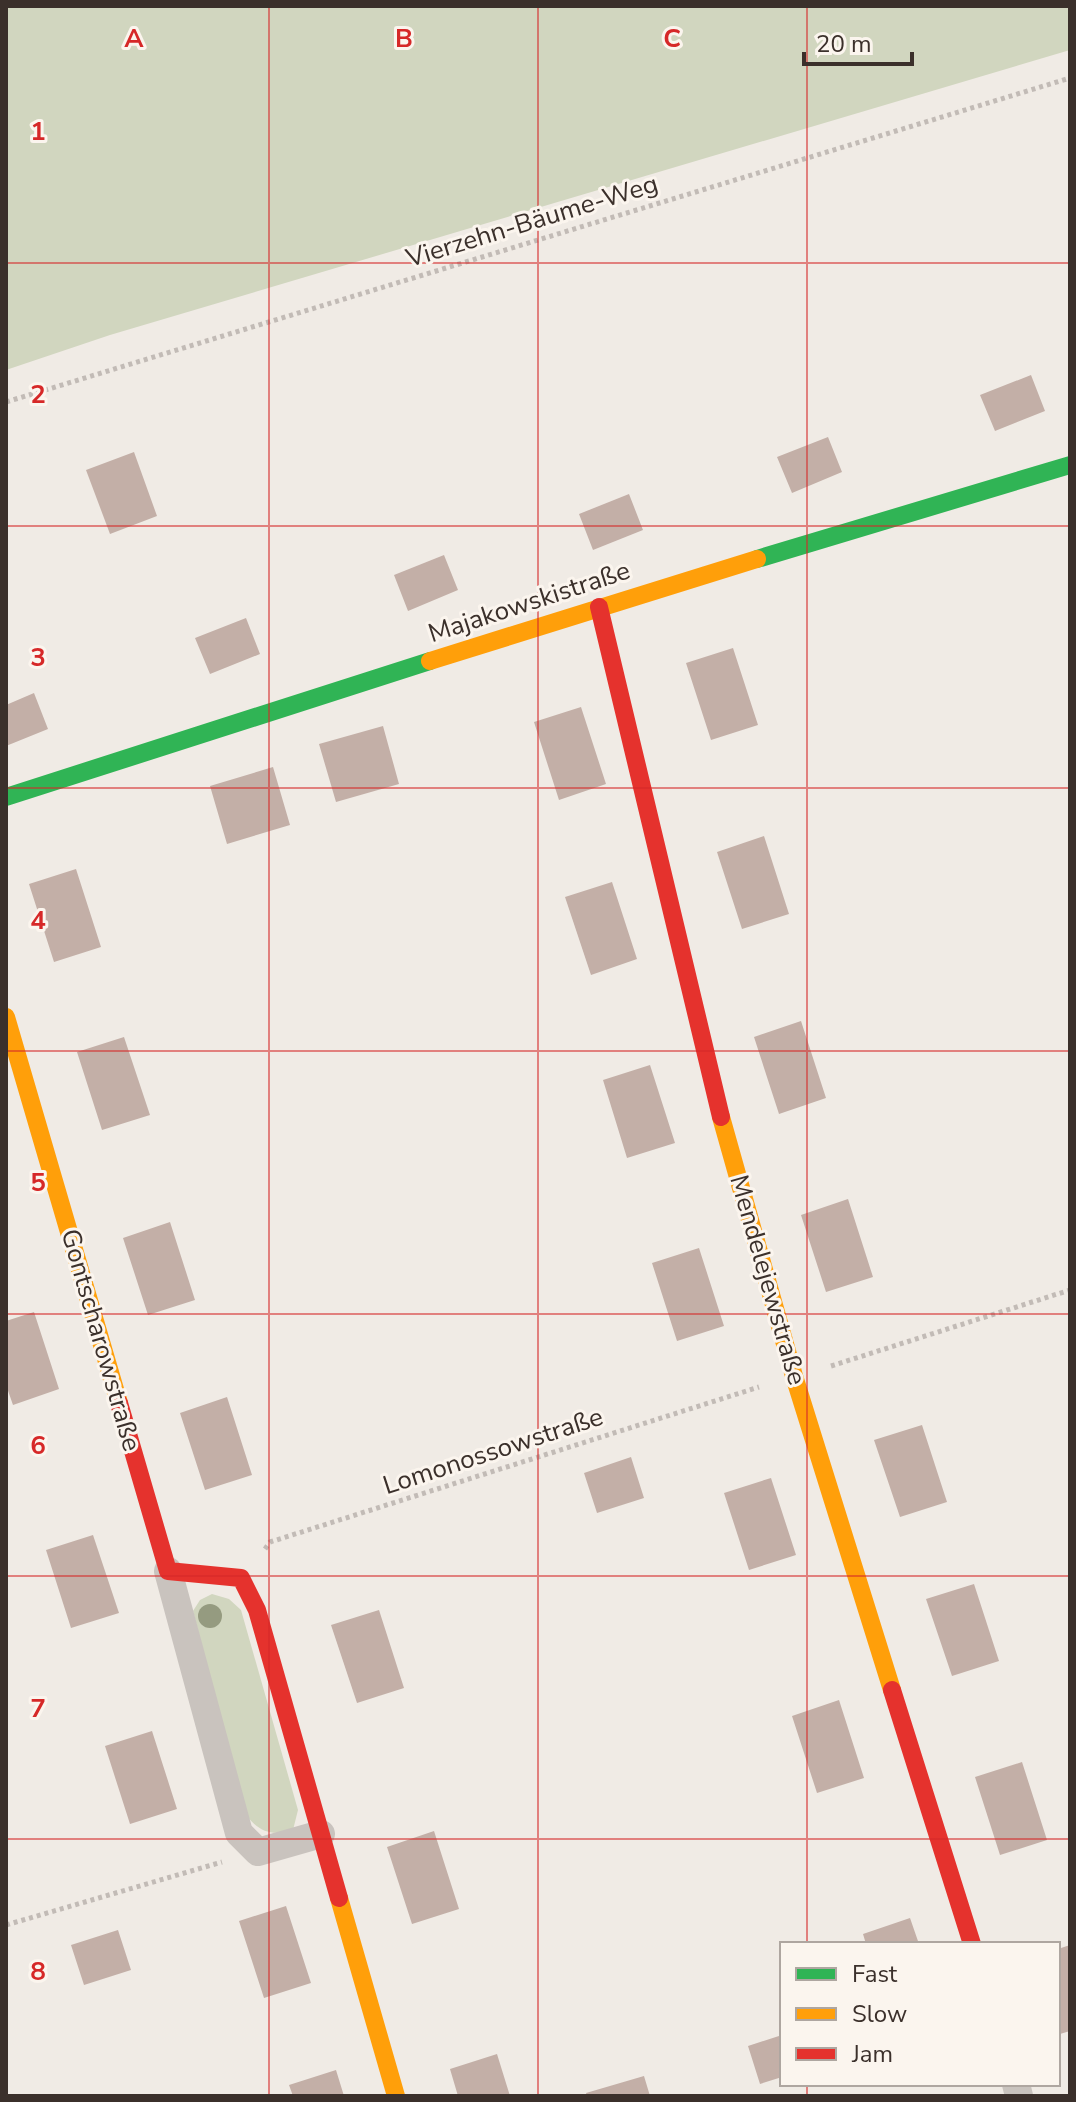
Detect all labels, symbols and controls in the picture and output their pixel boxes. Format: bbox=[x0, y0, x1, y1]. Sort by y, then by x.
scale bar bbox=[804, 16, 912, 66]
text: A bbox=[124, 21, 144, 56]
text: B bbox=[395, 21, 413, 56]
text: C bbox=[663, 21, 681, 56]
text: 20 m bbox=[816, 28, 872, 60]
text: 1 bbox=[30, 114, 46, 149]
street label: Vierzehn-Bäume-Weg bbox=[401, 166, 662, 276]
text: 2 bbox=[30, 377, 46, 412]
street label: Majakowskistraße bbox=[424, 553, 634, 651]
text: 3 bbox=[30, 640, 46, 675]
text: 4 bbox=[30, 903, 46, 938]
text: 5 bbox=[30, 1165, 46, 1200]
street label: Mendelejewstraße bbox=[721, 1171, 815, 1389]
street label: Gontscharowstraße bbox=[53, 1225, 149, 1455]
street label: Lomonossowstraße bbox=[378, 1399, 608, 1503]
text: 6 bbox=[30, 1428, 46, 1463]
text: 7 bbox=[30, 1691, 46, 1726]
legend bbox=[780, 1942, 1060, 2086]
text: 8 bbox=[30, 1954, 46, 1989]
text: Fast bbox=[852, 1958, 898, 1990]
text: Slow bbox=[852, 1998, 907, 2030]
text: Jam bbox=[851, 2038, 893, 2070]

